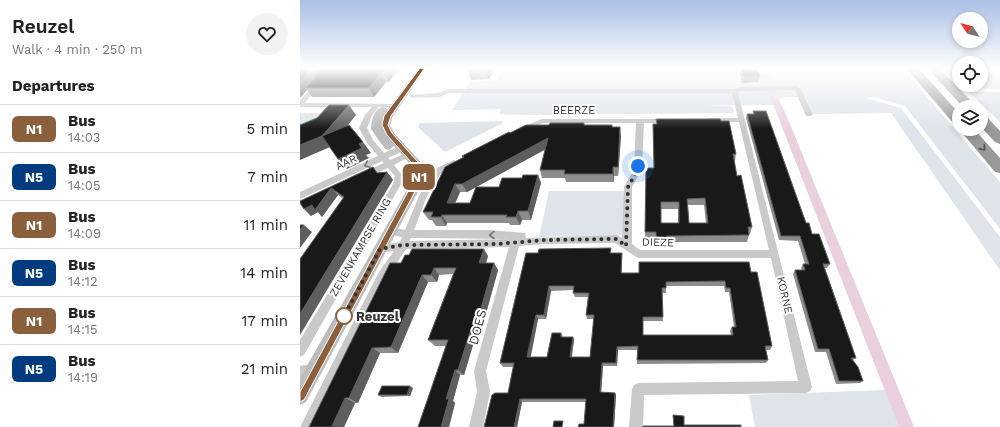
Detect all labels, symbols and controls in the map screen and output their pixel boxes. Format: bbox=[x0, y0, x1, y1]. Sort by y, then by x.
north arrow bbox=[952, 12, 988, 48]
map controls bbox=[952, 12, 988, 136]
button: heart bbox=[246, 13, 288, 55]
text: Reuzel bbox=[12, 15, 74, 38]
text: Walk · 4 min · 250 m bbox=[12, 42, 142, 57]
button: locate bbox=[952, 56, 988, 92]
text: Departures bbox=[12, 77, 95, 95]
button: layers bbox=[952, 100, 988, 136]
street label: BEERZE bbox=[553, 104, 595, 117]
text: Bus bbox=[68, 112, 96, 130]
text: 5 min bbox=[247, 120, 288, 138]
text: N1 bbox=[26, 121, 42, 137]
text: 14:03 bbox=[68, 130, 100, 145]
one-way arrow bbox=[978, 144, 985, 151]
street label: AAR bbox=[334, 152, 359, 173]
your location bbox=[628, 156, 648, 176]
text: Bus bbox=[68, 160, 96, 178]
one-way arrow bbox=[363, 160, 371, 168]
line badge: N1 bbox=[401, 164, 437, 190]
text: 7 min bbox=[247, 168, 288, 186]
text: N5 bbox=[25, 169, 43, 185]
text: N1 bbox=[411, 169, 427, 185]
text: 14:05 bbox=[68, 178, 101, 193]
street label: ZEVENKAMPSE RING bbox=[327, 196, 394, 299]
text: Bus bbox=[68, 208, 96, 226]
text: 11 min bbox=[244, 216, 288, 234]
text: N1 bbox=[26, 217, 42, 233]
text: 14:09 bbox=[68, 226, 101, 241]
one-way arrow bbox=[489, 231, 495, 239]
street label: DIEZE bbox=[642, 235, 674, 250]
text: Bus bbox=[68, 256, 96, 274]
text: 14 min bbox=[240, 264, 288, 282]
text: N5 bbox=[25, 265, 43, 281]
text: 14:12 bbox=[68, 274, 98, 289]
street label: KORNE bbox=[774, 275, 795, 315]
text: Bus bbox=[68, 304, 96, 322]
marker: Reuzel bbox=[335, 307, 353, 325]
street label: DOES bbox=[466, 308, 489, 346]
place label: Reuzel bbox=[356, 309, 400, 324]
text: 17 min bbox=[241, 312, 288, 330]
text: N1 bbox=[26, 313, 42, 329]
text: 14:15 bbox=[68, 322, 98, 337]
text: Bus bbox=[68, 352, 96, 370]
text: 21 min bbox=[241, 360, 288, 378]
text: N5 bbox=[25, 361, 43, 377]
text: 14:19 bbox=[68, 370, 98, 385]

